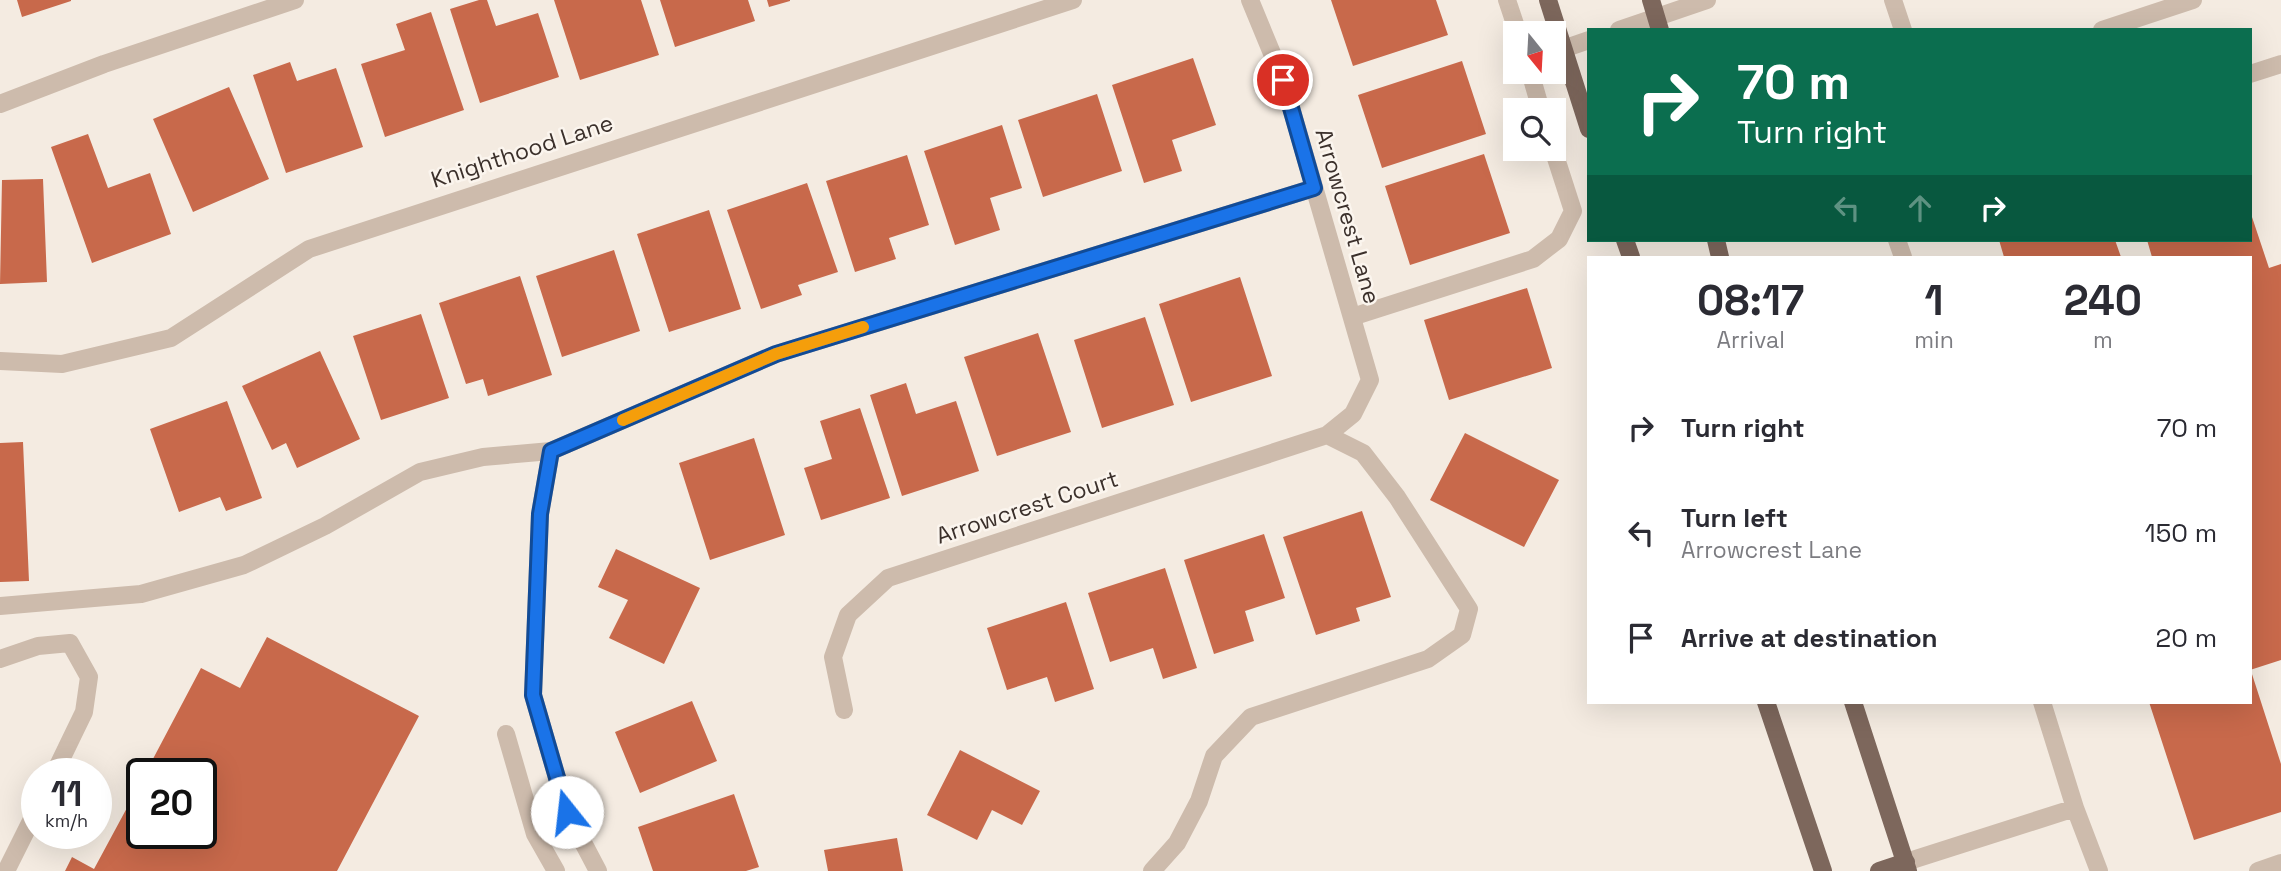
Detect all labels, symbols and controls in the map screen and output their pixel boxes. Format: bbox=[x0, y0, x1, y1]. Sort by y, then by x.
north arrow bbox=[1503, 21, 1566, 84]
map controls bbox=[1503, 21, 1566, 161]
pin bbox=[1253, 50, 1313, 110]
text: 70 m bbox=[1737, 51, 1850, 113]
icon: right bbox=[1622, 56, 1713, 147]
icon: arrive bbox=[1264, 61, 1302, 99]
button: search bbox=[1503, 98, 1566, 161]
street label: Knighthood Lane bbox=[427, 107, 617, 195]
text: Turn right bbox=[1737, 112, 1887, 152]
street label: Arrowcrest Lane bbox=[1309, 125, 1387, 307]
icon: left bbox=[1828, 189, 1866, 227]
icon: ahead bbox=[1901, 189, 1939, 227]
icon: right bbox=[1974, 189, 2012, 227]
text: 08:17 bbox=[1697, 274, 1804, 327]
text: 1 bbox=[1924, 274, 1943, 327]
text: 240 bbox=[2064, 274, 2142, 327]
text: Arrival bbox=[1716, 325, 1785, 355]
text: min bbox=[1914, 325, 1954, 355]
text: m bbox=[2093, 325, 2113, 355]
icon: right bbox=[1622, 409, 1660, 447]
text: Turn right bbox=[1681, 411, 1805, 445]
text: 70 m bbox=[2157, 411, 2217, 445]
street label: Arrowcrest Court bbox=[932, 463, 1122, 551]
text: Turn left bbox=[1681, 501, 1788, 535]
icon: left bbox=[1622, 514, 1660, 552]
text: 150 m bbox=[2145, 516, 2217, 550]
text: Arrowcrest Lane bbox=[1681, 535, 1862, 565]
icon: arrive bbox=[1622, 619, 1660, 657]
text: Arrive at destination bbox=[1681, 621, 1938, 655]
text: 20 m bbox=[2156, 621, 2217, 655]
speed limit sign: 20 bbox=[126, 758, 217, 849]
text: 11 bbox=[51, 772, 82, 816]
position arrow bbox=[530, 775, 604, 849]
text: km/h bbox=[45, 809, 88, 832]

